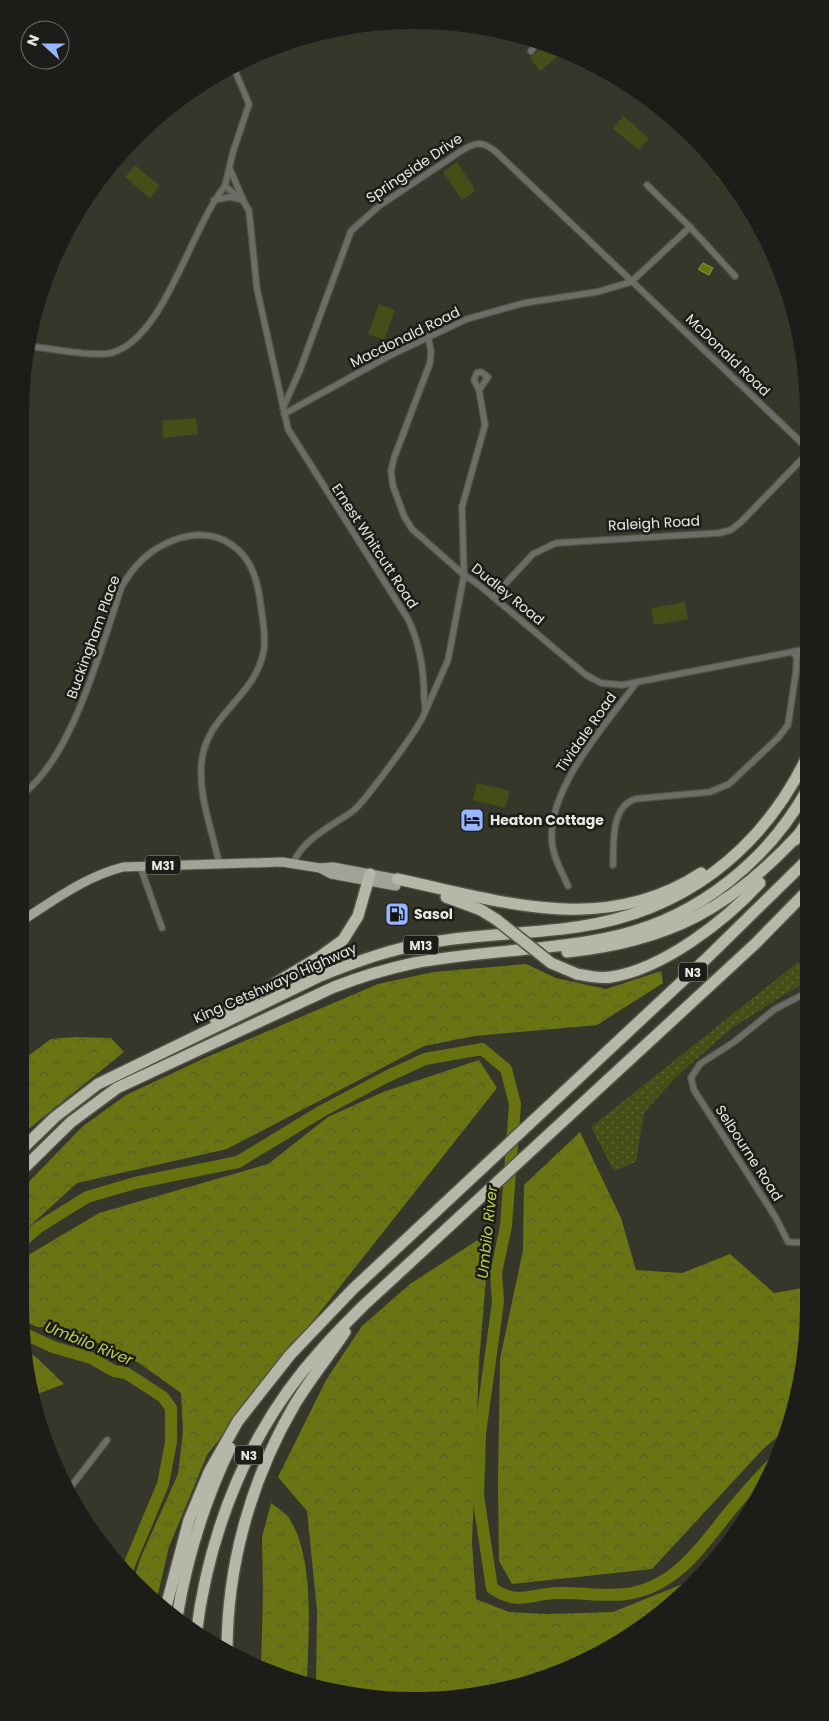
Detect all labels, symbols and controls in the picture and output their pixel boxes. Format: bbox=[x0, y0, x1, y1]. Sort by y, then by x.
north arrow bbox=[20, 20, 70, 70]
text: N bbox=[22, 32, 44, 49]
street label: Springside Drive bbox=[362, 128, 466, 208]
street label: Macdonald Road bbox=[347, 302, 463, 372]
street label: McDonald Road bbox=[681, 309, 775, 401]
street label: Ernest Whitcutt Road bbox=[327, 480, 423, 612]
street label: Raleigh Road bbox=[607, 511, 701, 535]
street label: Dudley Road bbox=[467, 558, 549, 630]
street label: Buckingham Place bbox=[61, 572, 125, 701]
street label: Tividale Road bbox=[551, 688, 621, 776]
hotel icon: Heaton Cottage bbox=[459, 807, 485, 833]
place label: Heaton Cottage bbox=[490, 810, 604, 830]
road number: M31 bbox=[146, 856, 180, 874]
fuel station icon: Sasol bbox=[384, 901, 410, 927]
place label: Sasol bbox=[414, 904, 453, 924]
road number: M13 bbox=[404, 936, 438, 954]
street label: King Cetshwayo Highway bbox=[190, 938, 360, 1028]
road number: N3 bbox=[679, 962, 707, 982]
street label: Selbourne Road bbox=[710, 1101, 788, 1205]
water label: Umbilo River bbox=[472, 1184, 502, 1279]
water label: Umbilo River bbox=[42, 1316, 137, 1370]
road number: N3 bbox=[235, 1446, 263, 1464]

